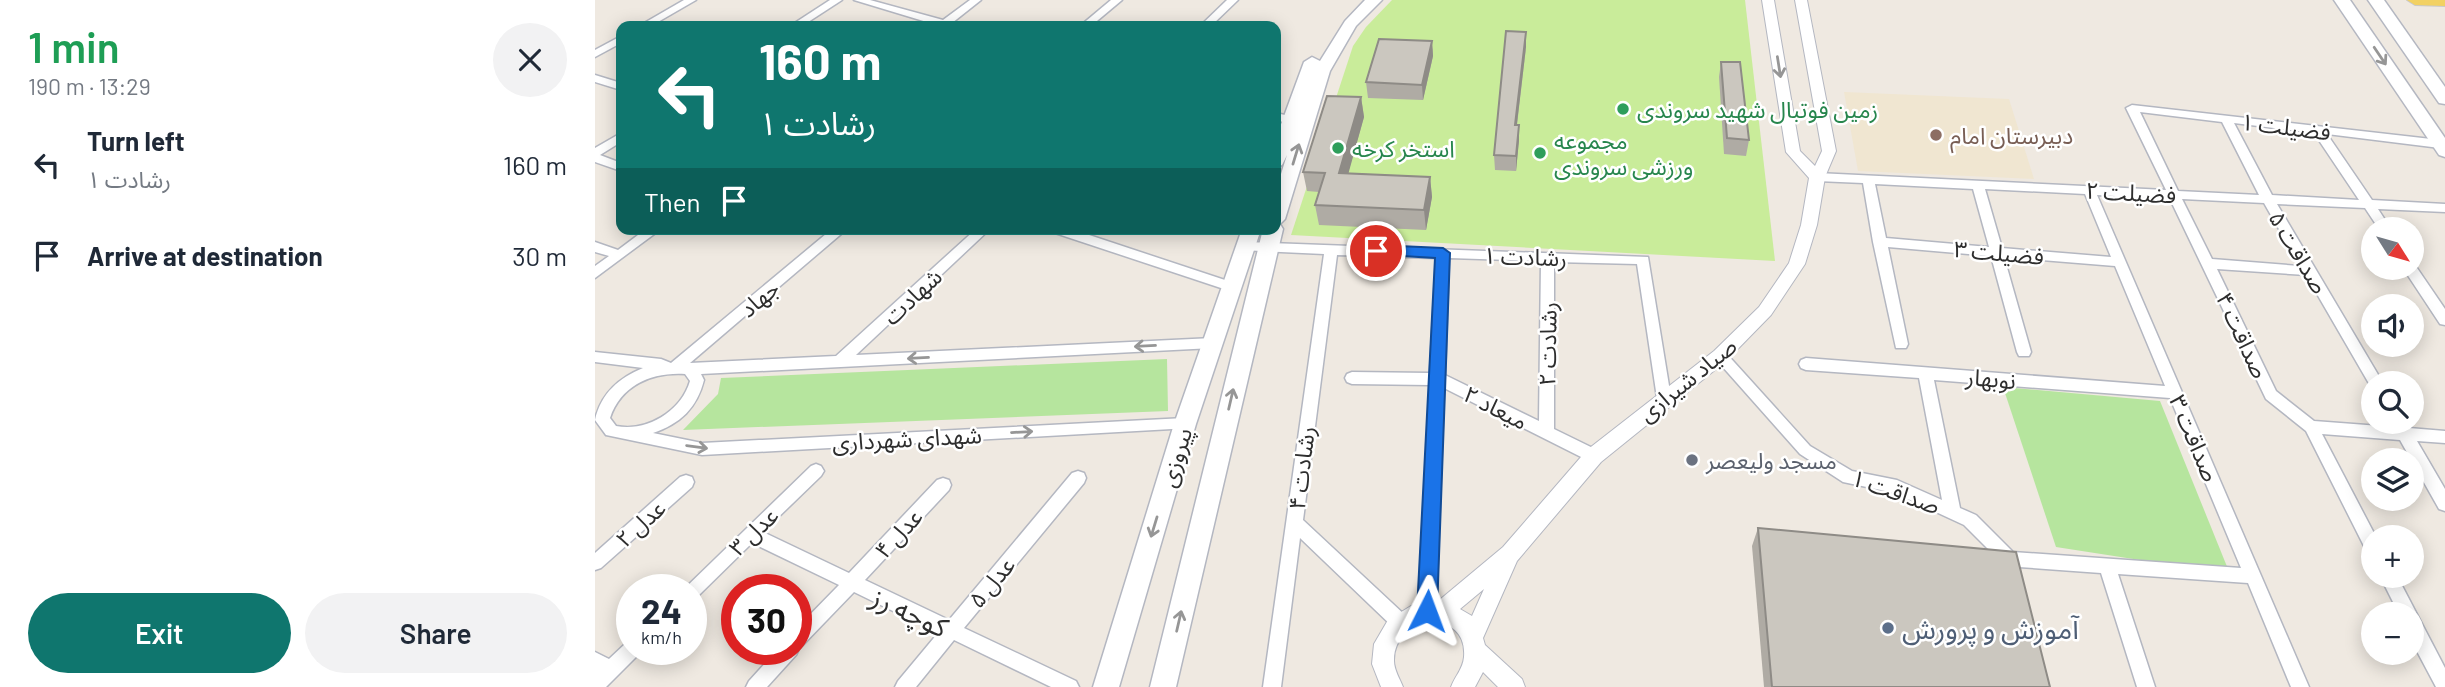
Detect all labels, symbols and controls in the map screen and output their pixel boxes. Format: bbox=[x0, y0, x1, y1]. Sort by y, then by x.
text: 1 min bbox=[28, 21, 120, 71]
button: close bbox=[493, 23, 567, 97]
text: 160 m bbox=[759, 31, 881, 90]
one-way arrow bbox=[2374, 46, 2388, 66]
icon: left bbox=[644, 49, 735, 140]
one-way arrow bbox=[1773, 55, 1786, 78]
text: 190 m · 13:29 bbox=[28, 72, 151, 100]
place label: زمین فوتبال شهید سروندی bbox=[1637, 95, 1878, 124]
marker: زمین فوتبال شهید سروندی bbox=[1615, 101, 1631, 117]
text: رشادت ۱ bbox=[759, 103, 876, 141]
street label: فضیلت ۱ bbox=[2239, 107, 2333, 145]
place label: دبیرستان امام bbox=[1950, 121, 2073, 154]
text: Turn left bbox=[87, 125, 185, 156]
place label: مجموعه ورزشی سروندی bbox=[1554, 126, 1693, 181]
marker: دبیرستان امام bbox=[1928, 127, 1944, 143]
place label: استخر کرخه bbox=[1352, 134, 1455, 163]
marker: استخر کرخه bbox=[1330, 140, 1346, 156]
one-way arrow bbox=[1290, 143, 1303, 165]
marker: مجموعه ورزشی سروندی bbox=[1532, 145, 1548, 161]
icon: left bbox=[28, 146, 66, 184]
text: 160 m bbox=[503, 149, 567, 180]
text: رشادت ۱ bbox=[87, 165, 171, 193]
street label: فضیلت ۲ bbox=[2085, 176, 2177, 208]
icon: arrive bbox=[715, 182, 753, 220]
text: Then bbox=[644, 186, 701, 217]
street label: صداقت ۵ bbox=[2263, 206, 2335, 298]
north arrow bbox=[2361, 217, 2424, 280]
map controls bbox=[2361, 217, 2424, 665]
pin bbox=[1346, 221, 1406, 281]
icon: arrive bbox=[1357, 232, 1395, 270]
street label: فضیلت ۳ bbox=[1953, 234, 2045, 270]
icon: arrive bbox=[28, 237, 66, 275]
text: Arrive at destination bbox=[87, 240, 323, 271]
text: 30 m bbox=[512, 240, 567, 271]
street label: رشادت ۱ bbox=[1482, 241, 1567, 272]
street label: شهادت bbox=[877, 262, 947, 330]
street label: جهاد bbox=[734, 273, 784, 323]
street label: صداقت ۴ bbox=[2211, 288, 2275, 382]
button: sound bbox=[2361, 294, 2424, 357]
street label: رشادت ۲ bbox=[1532, 302, 1563, 386]
street label: صیاد شیرازی bbox=[1632, 331, 1742, 428]
one-way arrow bbox=[1133, 340, 1156, 353]
one-way arrow bbox=[906, 352, 929, 365]
street label: نوبهار bbox=[1964, 362, 2017, 395]
button: search bbox=[2361, 371, 2424, 434]
street label: میعاد ۲ bbox=[1459, 379, 1533, 435]
one-way arrow bbox=[1225, 388, 1238, 411]
street label: صداقت ۳ bbox=[2164, 390, 2226, 486]
street label: شهدای شهرداری bbox=[831, 420, 983, 457]
street label: پیروزی bbox=[1153, 424, 1199, 491]
street label: رشادت ۴ bbox=[1282, 425, 1321, 512]
one-way arrow bbox=[1011, 426, 1034, 439]
one-way arrow bbox=[686, 441, 708, 454]
place label: مسجد ولیعصر bbox=[1705, 446, 1837, 475]
button: layers bbox=[2361, 448, 2424, 511]
marker: مسجد ولیعصر bbox=[1684, 452, 1700, 468]
street label: صداقت ۱ bbox=[1848, 463, 1944, 519]
street label: عدل ۲ bbox=[609, 493, 671, 553]
street label: عدل ۳ bbox=[723, 501, 784, 562]
street label: عدل ۴ bbox=[868, 502, 929, 564]
one-way arrow bbox=[1147, 515, 1160, 537]
button: + bbox=[2361, 525, 2424, 588]
street label: عدل ۵ bbox=[962, 551, 1021, 614]
speed limit sign: 30 bbox=[721, 574, 812, 665]
position arrow bbox=[1390, 574, 1464, 648]
street label: کوچه رز bbox=[864, 578, 954, 646]
text: 24 bbox=[641, 589, 682, 631]
button: Exit bbox=[28, 593, 291, 673]
button: Share bbox=[305, 593, 567, 673]
button: − bbox=[2361, 602, 2424, 665]
one-way arrow bbox=[1173, 610, 1186, 632]
place label: آموزش و پرورش bbox=[1902, 611, 2081, 647]
marker: آموزش و پرورش bbox=[1880, 620, 1896, 636]
text: km/h bbox=[641, 626, 682, 648]

